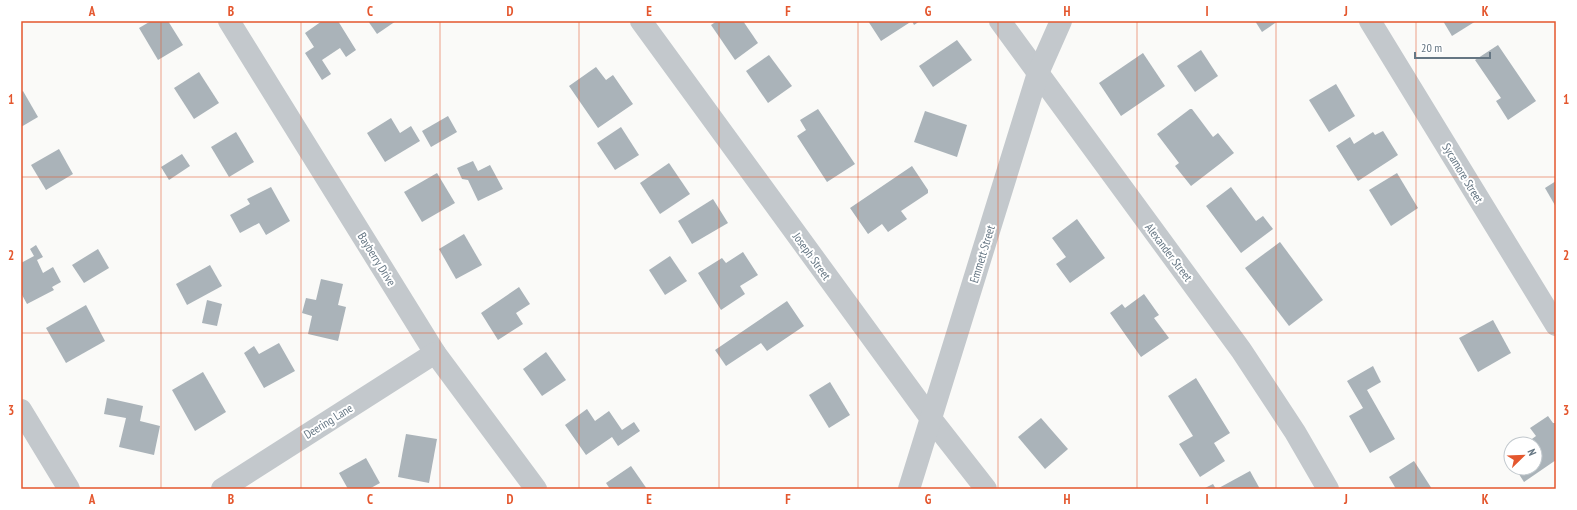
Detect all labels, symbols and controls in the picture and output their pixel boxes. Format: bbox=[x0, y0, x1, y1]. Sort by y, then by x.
text: A bbox=[88, 3, 96, 20]
text: B bbox=[228, 3, 234, 20]
text: C bbox=[367, 3, 373, 20]
text: D bbox=[507, 3, 514, 20]
text: E bbox=[646, 3, 652, 20]
text: F bbox=[785, 3, 791, 20]
text: G bbox=[925, 3, 932, 20]
text: H bbox=[1064, 3, 1071, 20]
text: I bbox=[1205, 3, 1209, 20]
text: J bbox=[1343, 3, 1348, 20]
text: K bbox=[1482, 3, 1489, 20]
scale bar bbox=[1415, 34, 1490, 60]
text: 20 m bbox=[1421, 40, 1442, 55]
text: 1 bbox=[8, 91, 14, 108]
text: 1 bbox=[1563, 91, 1569, 108]
street label: Sycamore Street bbox=[1439, 140, 1487, 206]
street label: Alexander Street bbox=[1142, 220, 1196, 285]
street label: Emmett Street bbox=[966, 223, 998, 285]
street label: Bayberry Drive bbox=[355, 229, 399, 289]
street label: Joseph Street bbox=[789, 229, 835, 283]
text: 2 bbox=[8, 247, 14, 264]
text: 2 bbox=[1563, 247, 1569, 264]
street label: Deering Lane bbox=[301, 400, 355, 442]
text: 3 bbox=[8, 402, 14, 419]
text: 3 bbox=[1563, 402, 1569, 419]
north arrow bbox=[1503, 436, 1543, 476]
text: N bbox=[1525, 447, 1540, 458]
text: A bbox=[88, 491, 96, 508]
text: B bbox=[228, 491, 234, 508]
text: C bbox=[367, 491, 373, 508]
text: D bbox=[507, 491, 514, 508]
text: E bbox=[646, 491, 652, 508]
text: F bbox=[785, 491, 791, 508]
text: G bbox=[925, 491, 932, 508]
text: H bbox=[1064, 491, 1071, 508]
text: I bbox=[1205, 491, 1209, 508]
text: J bbox=[1343, 491, 1348, 508]
text: K bbox=[1482, 491, 1489, 508]

